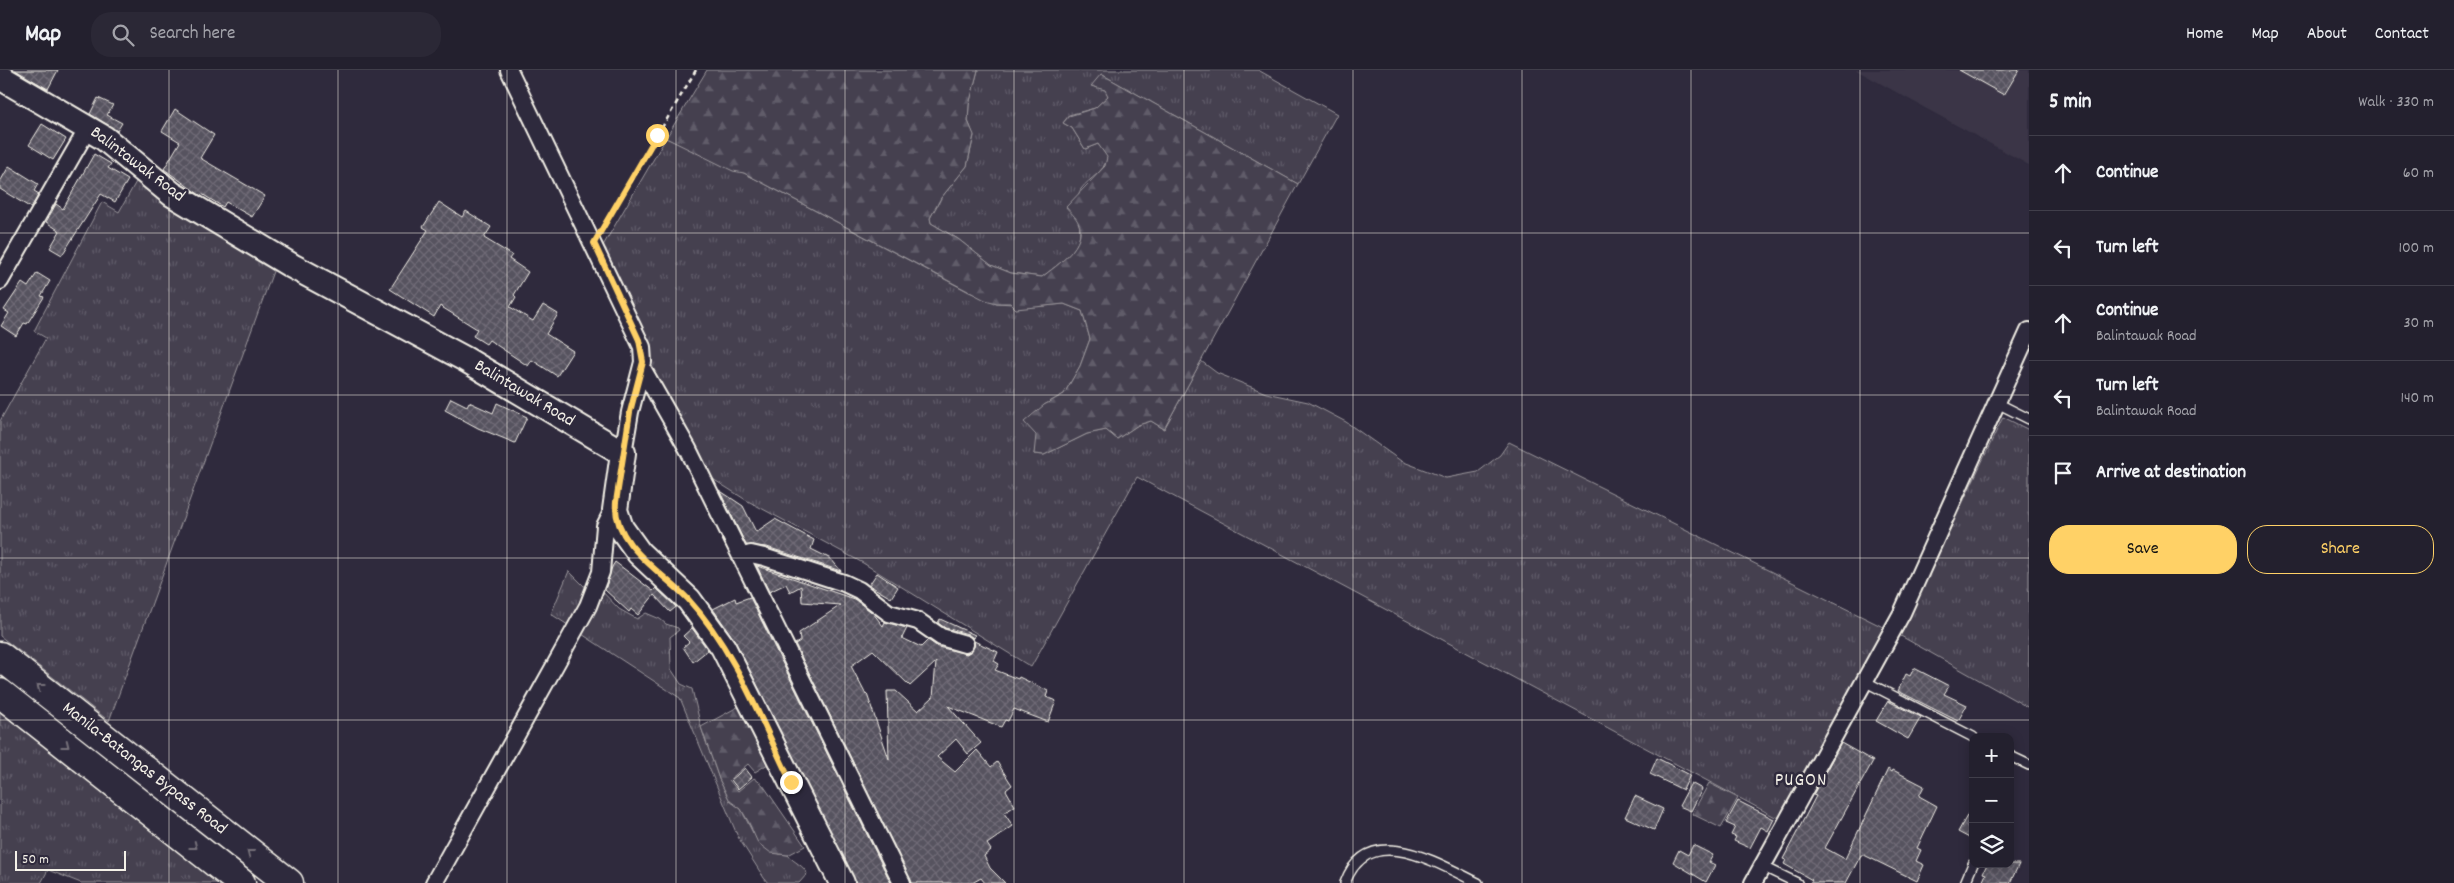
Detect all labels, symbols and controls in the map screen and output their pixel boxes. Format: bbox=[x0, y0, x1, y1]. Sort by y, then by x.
search box bbox=[91, 12, 441, 57]
text: Map bbox=[25, 18, 61, 52]
icon: search bbox=[109, 21, 137, 49]
text: Search here bbox=[149, 21, 235, 48]
text: Home bbox=[2186, 22, 2223, 47]
text: Map bbox=[2251, 22, 2279, 47]
text: About bbox=[2307, 22, 2347, 47]
text: Contact bbox=[2375, 22, 2429, 47]
text: 5 min bbox=[2049, 88, 2092, 118]
text: Walk · 330 m bbox=[2358, 91, 2434, 114]
street label: Balintawak Road bbox=[84, 121, 190, 209]
route start bbox=[646, 124, 669, 147]
icon: ahead bbox=[2049, 159, 2077, 187]
text: Continue bbox=[2096, 160, 2158, 187]
text: 60 m bbox=[2403, 162, 2434, 185]
icon: left bbox=[2049, 234, 2077, 262]
text: Turn left bbox=[2096, 235, 2159, 262]
text: 100 m bbox=[2398, 237, 2434, 260]
text: Continue bbox=[2096, 298, 2158, 325]
icon: ahead bbox=[2049, 309, 2077, 337]
text: 30 m bbox=[2404, 312, 2434, 335]
text: Balintawak Road bbox=[2096, 325, 2197, 348]
street label: Balintawak Road bbox=[469, 354, 579, 434]
text: Turn left bbox=[2096, 373, 2159, 400]
icon: left bbox=[2049, 384, 2077, 412]
text: 140 m bbox=[2400, 387, 2434, 410]
text: Balintawak Road bbox=[2096, 400, 2197, 423]
icon: arrive bbox=[2049, 459, 2077, 487]
text: Arrive at destination bbox=[2096, 460, 2246, 487]
button: Save bbox=[2049, 525, 2237, 574]
button: Share bbox=[2247, 525, 2434, 574]
one-way arrow bbox=[37, 685, 46, 693]
street label: Manila-Batangas Bypass Road bbox=[56, 697, 232, 841]
map controls bbox=[1969, 733, 2014, 868]
button: + bbox=[1969, 733, 2014, 778]
one-way arrow bbox=[60, 740, 69, 748]
district label: PUGON bbox=[1775, 768, 1827, 795]
route end bbox=[780, 771, 803, 794]
button: − bbox=[1969, 778, 2014, 823]
button: layers bbox=[1969, 823, 2014, 868]
one-way arrow bbox=[188, 840, 197, 848]
scale bar bbox=[15, 848, 126, 871]
text: 50 m bbox=[22, 850, 49, 870]
one-way arrow bbox=[247, 850, 256, 858]

